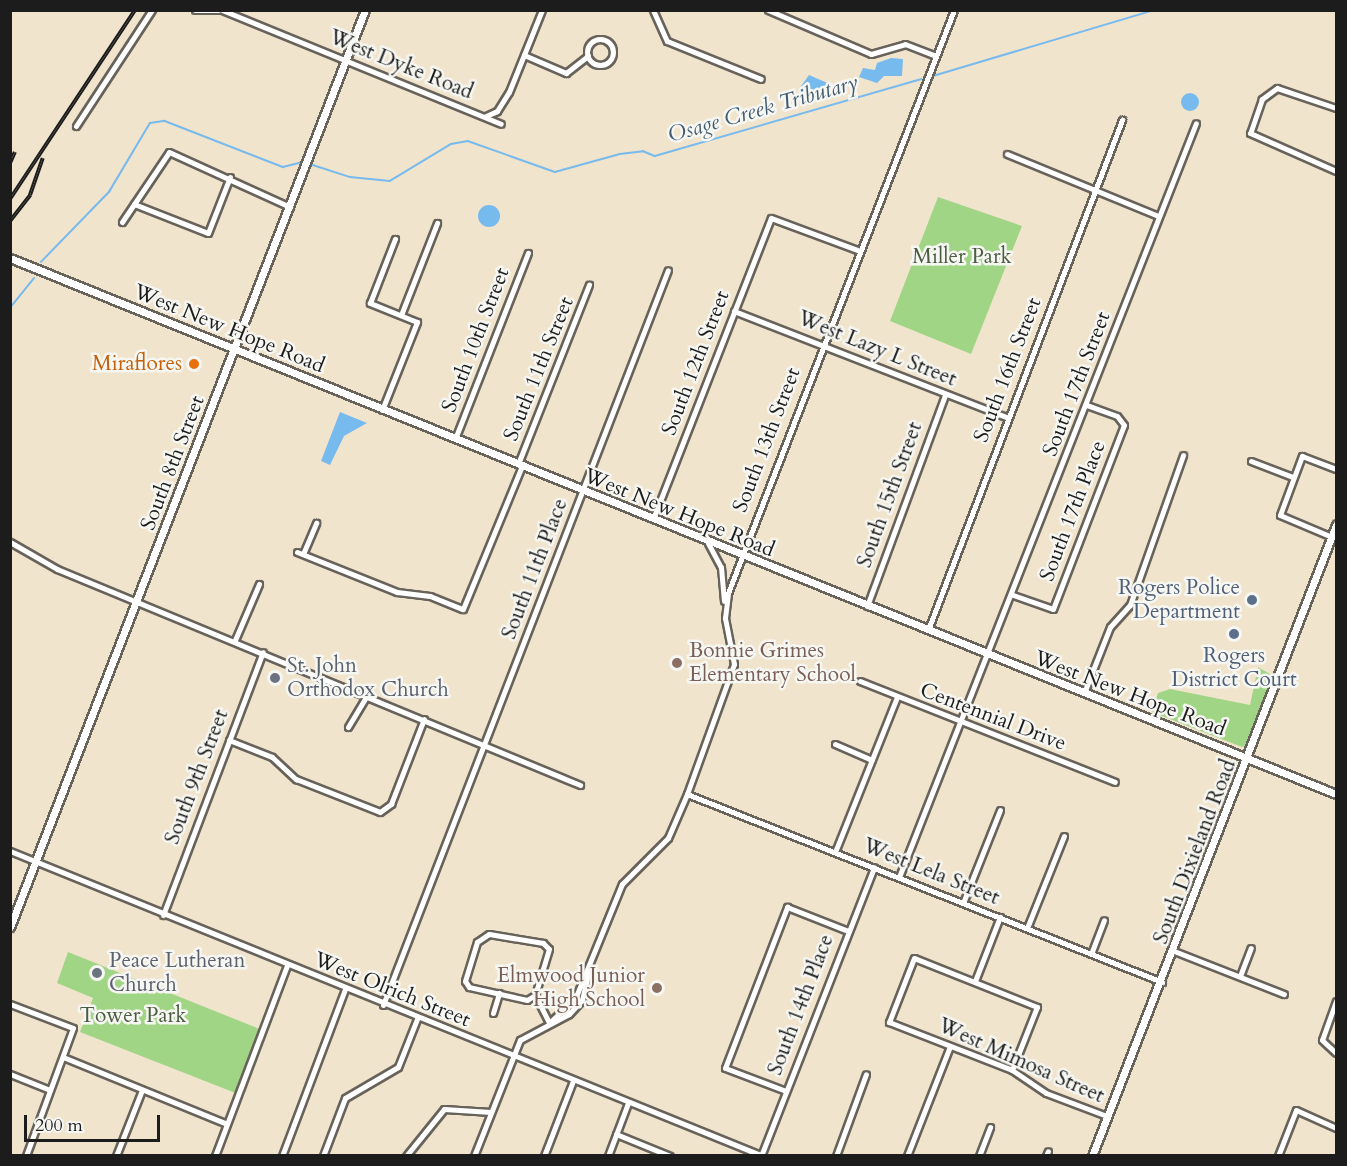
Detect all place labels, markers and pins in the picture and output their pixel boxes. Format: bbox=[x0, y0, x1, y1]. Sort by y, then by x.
place label: Miraflores bbox=[92, 351, 182, 377]
marker: Miraflores bbox=[187, 357, 201, 371]
place label: Rogers Police Department bbox=[1118, 575, 1240, 625]
marker: Rogers Police Department bbox=[1245, 593, 1259, 607]
marker: Rogers District Court bbox=[1227, 627, 1241, 641]
place label: Bonnie Grimes Elementary School bbox=[689, 638, 856, 688]
place label: Rogers District Court bbox=[1171, 643, 1297, 693]
place label: St. John Orthodox Church bbox=[287, 653, 449, 703]
marker: Bonnie Grimes Elementary School bbox=[670, 656, 684, 670]
marker: St. John Orthodox Church bbox=[268, 671, 282, 685]
place label: Peace Lutheran Church bbox=[109, 948, 245, 998]
place label: Elmwood Junior High School bbox=[497, 963, 645, 1013]
marker: Peace Lutheran Church bbox=[90, 966, 104, 980]
marker: Elmwood Junior High School bbox=[650, 981, 664, 995]

